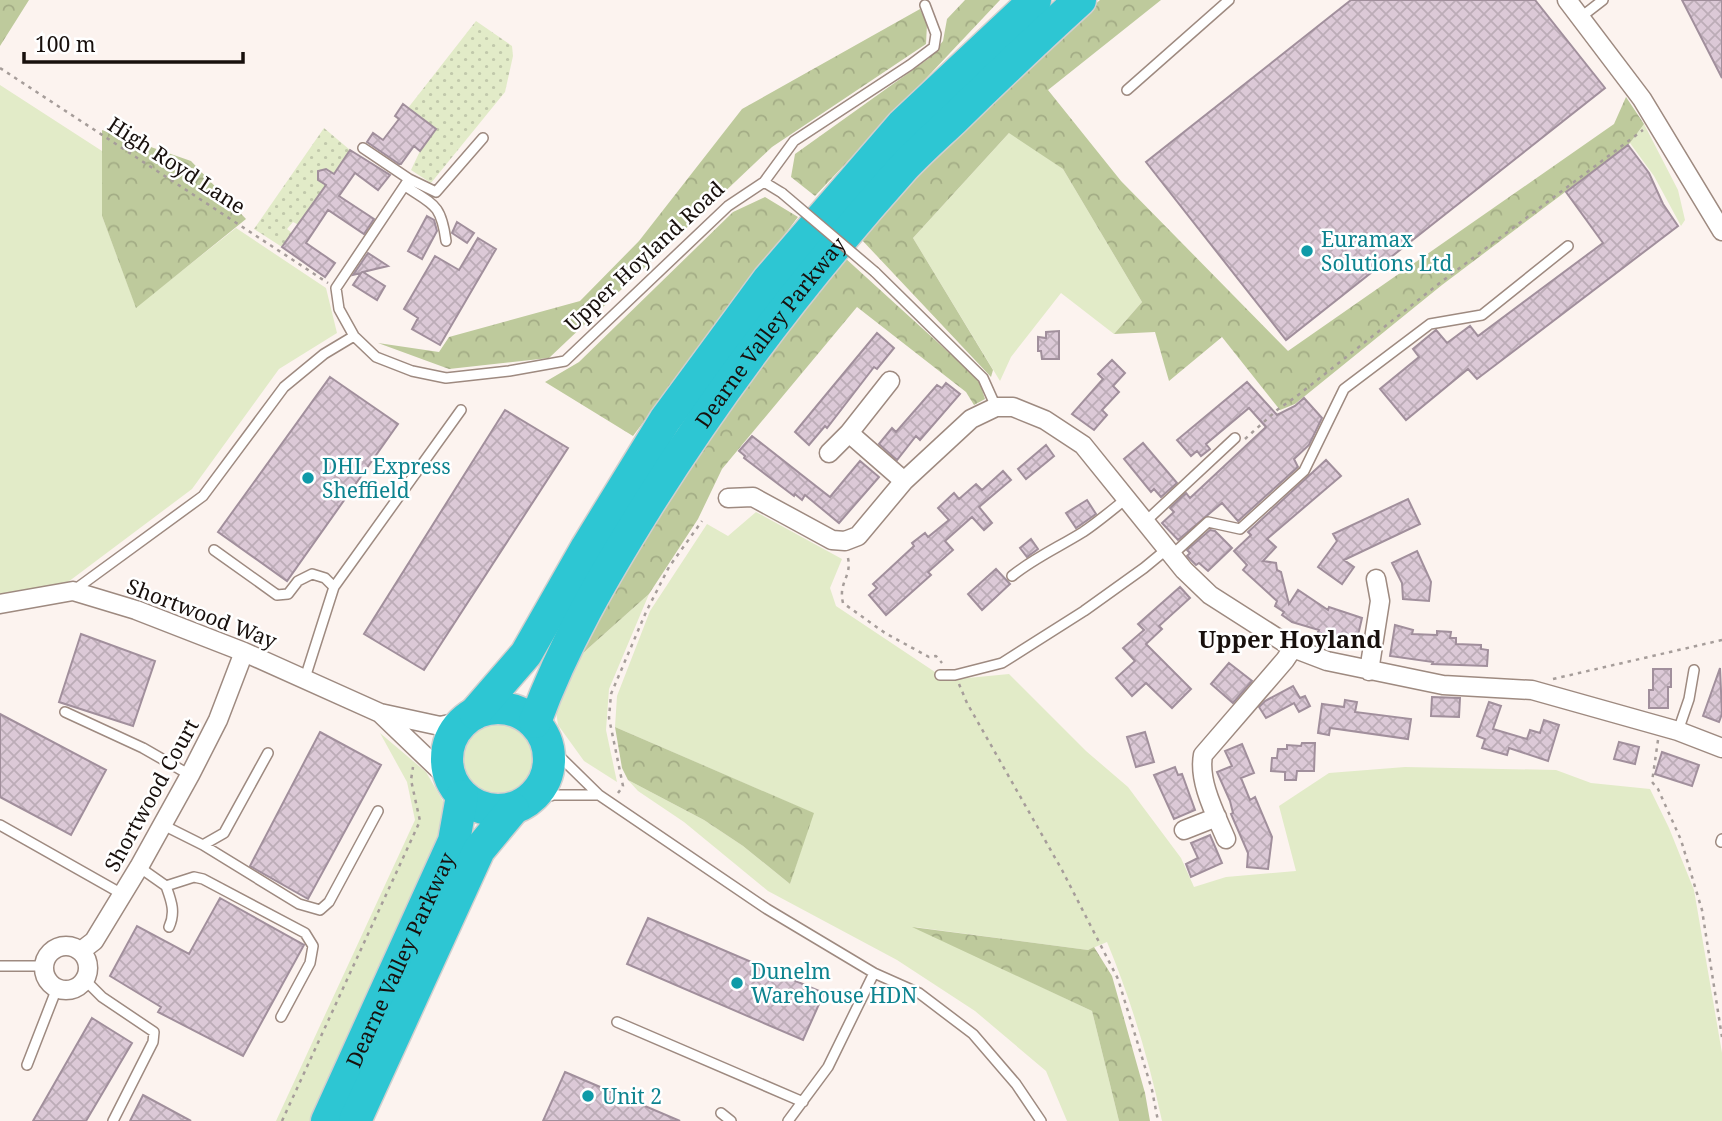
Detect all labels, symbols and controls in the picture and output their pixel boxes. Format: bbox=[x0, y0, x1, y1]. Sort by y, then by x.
scale bar bbox=[24, 21, 243, 65]
text: 100 m bbox=[35, 30, 96, 58]
street label: High Royd Lane bbox=[103, 110, 251, 220]
street label: Upper Hoyland Road bbox=[558, 175, 730, 337]
place label: Euramax Solutions Ltd bbox=[1321, 225, 1453, 277]
street label: Dearne Valley Parkway bbox=[689, 231, 852, 433]
marker: Euramax Solutions Ltd bbox=[1299, 243, 1315, 259]
place label: DHL Express Sheffield bbox=[322, 452, 451, 504]
marker: DHL Express Sheffield bbox=[300, 470, 316, 486]
street label: Shortwood Way bbox=[123, 572, 281, 655]
district label: Upper Hoyland bbox=[1198, 622, 1382, 655]
street label: Shortwood Court bbox=[97, 714, 205, 876]
street label: Dearne Valley Parkway bbox=[339, 848, 461, 1072]
place label: Dunelm Warehouse HDN bbox=[751, 957, 917, 1009]
marker: Dunelm Warehouse HDN bbox=[729, 975, 745, 991]
place label: Unit 2 bbox=[602, 1082, 662, 1110]
marker: Unit 2 bbox=[580, 1088, 596, 1104]

